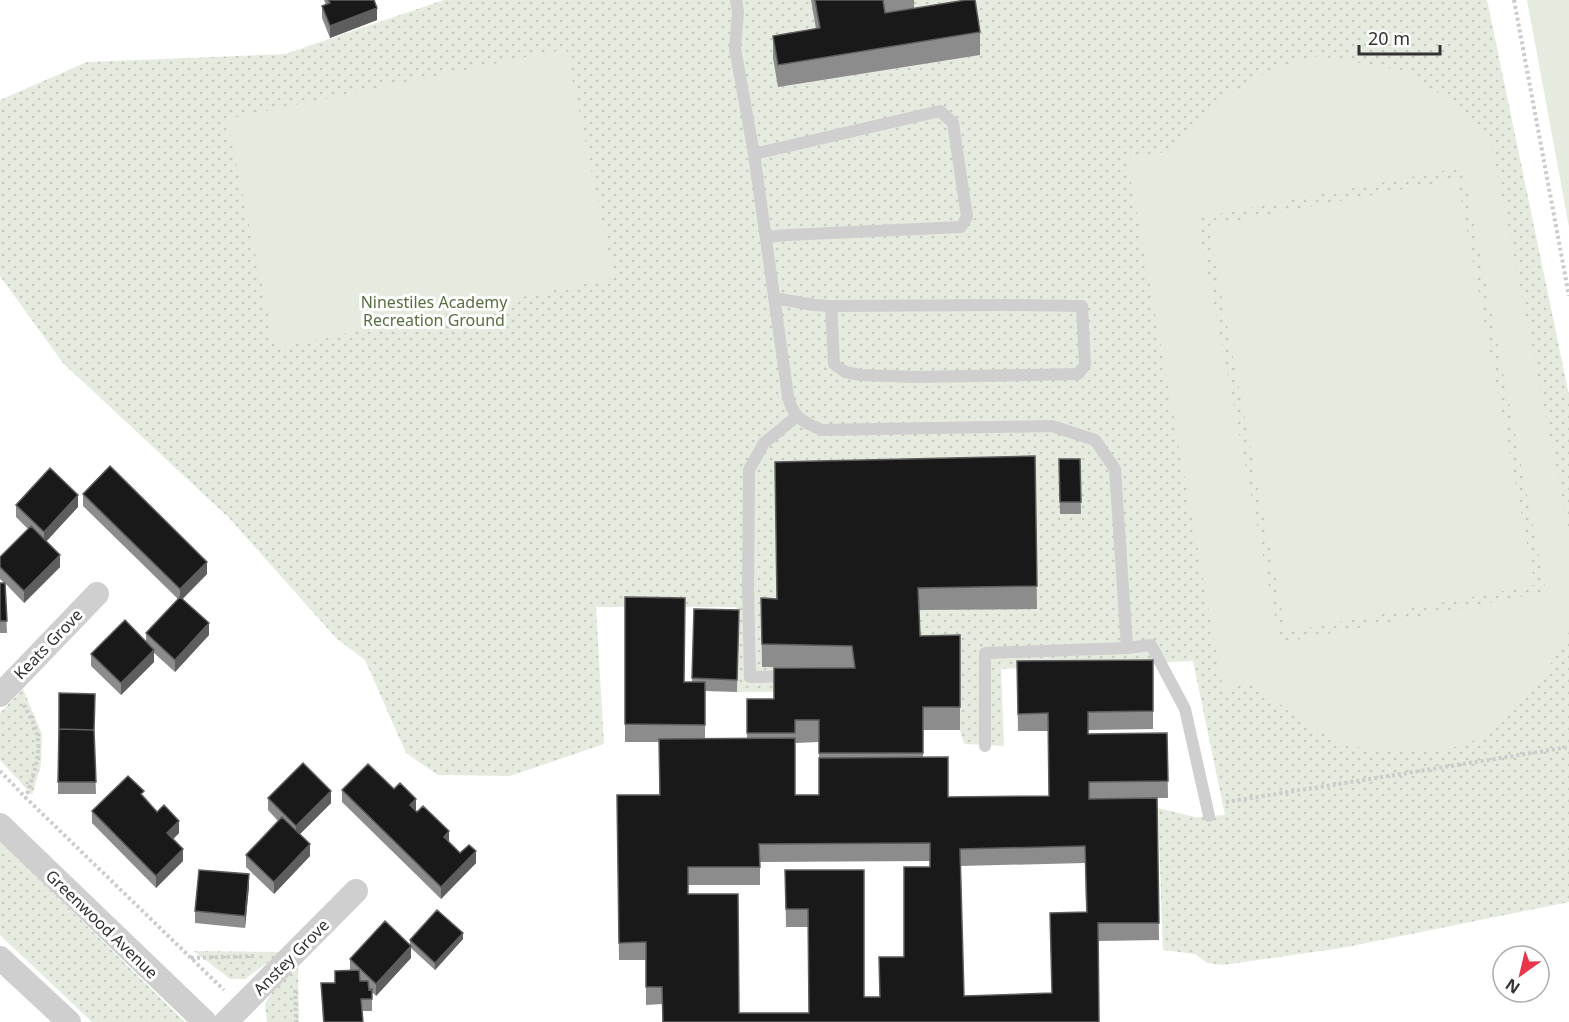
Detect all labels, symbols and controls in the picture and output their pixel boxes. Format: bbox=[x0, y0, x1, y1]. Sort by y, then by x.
scale bar bbox=[1359, 18, 1440, 56]
text: 20 m bbox=[1368, 26, 1410, 50]
park label: Ninestiles Academy Recreation Ground bbox=[361, 291, 508, 331]
street label: Keats Grove bbox=[9, 604, 87, 684]
street label: Greenwood Avenue bbox=[41, 865, 163, 983]
street label: Anstey Grove bbox=[248, 914, 334, 1000]
north arrow bbox=[1491, 944, 1551, 1004]
text: N bbox=[1501, 974, 1524, 999]

